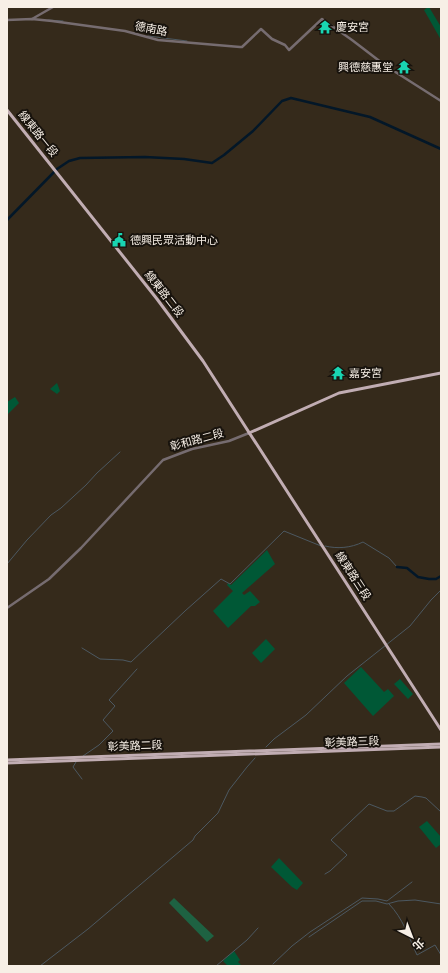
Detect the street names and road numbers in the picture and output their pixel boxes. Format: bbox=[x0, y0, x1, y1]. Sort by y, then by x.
street label: 德南路 bbox=[134, 19, 168, 39]
street label: 線東路一段 bbox=[16, 109, 60, 159]
street label: 線東路二段 bbox=[142, 268, 186, 320]
street label: 彰和路二段 bbox=[169, 427, 225, 453]
street label: 線東路三段 bbox=[333, 549, 373, 603]
street label: 彰美路三段 bbox=[324, 735, 380, 749]
street label: 彰美路二段 bbox=[107, 739, 163, 753]

